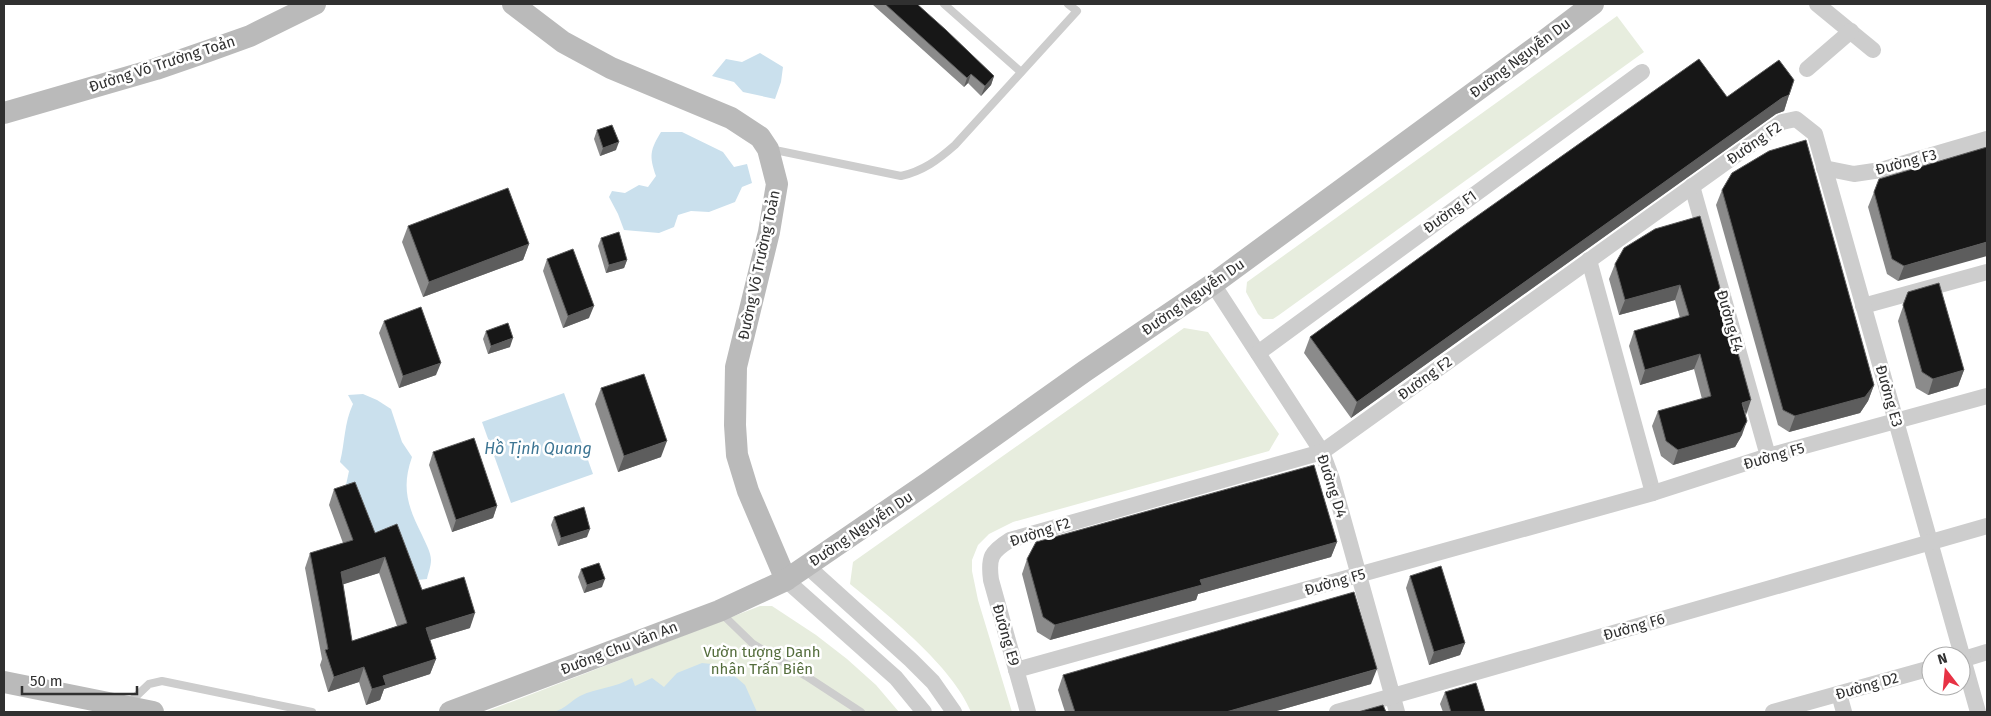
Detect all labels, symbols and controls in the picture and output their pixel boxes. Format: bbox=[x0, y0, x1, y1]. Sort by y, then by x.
street label: Đường Nguyễn Du bbox=[1466, 14, 1574, 102]
street label: Đường Võ Trường Toản bbox=[87, 32, 237, 96]
street label: Đường F2 bbox=[1723, 118, 1785, 168]
street label: Đường F3 bbox=[1873, 145, 1939, 179]
street label: Đường F1 bbox=[1420, 187, 1480, 237]
street label: Đường Võ Trường Toản bbox=[734, 189, 784, 341]
street label: Đường Nguyễn Du bbox=[1138, 255, 1248, 339]
street label: Đường E4 bbox=[1713, 288, 1747, 354]
street label: Đường F2 bbox=[1394, 352, 1456, 404]
street label: Đường E3 bbox=[1872, 363, 1906, 429]
water label: Hồ Tịnh Quang bbox=[484, 438, 592, 458]
street label: Đường F5 bbox=[1741, 439, 1807, 473]
street label: Đường D4 bbox=[1313, 452, 1351, 520]
street label: Đường Nguyễn Du bbox=[806, 488, 916, 570]
street label: Đường F2 bbox=[1007, 514, 1073, 550]
street label: Đường F5 bbox=[1302, 565, 1368, 599]
street label: Đường E9 bbox=[989, 602, 1023, 668]
street label: Đường F6 bbox=[1601, 610, 1667, 644]
street label: Đường Chu Văn An bbox=[558, 617, 680, 679]
park label: Vườn tượng Danh nhân Trấn Biên bbox=[703, 643, 821, 678]
north arrow bbox=[1921, 646, 1971, 696]
text: N bbox=[1936, 650, 1949, 668]
scale bar bbox=[22, 664, 138, 696]
street label: Đường D2 bbox=[1833, 668, 1901, 704]
text: 50 m bbox=[30, 672, 63, 690]

